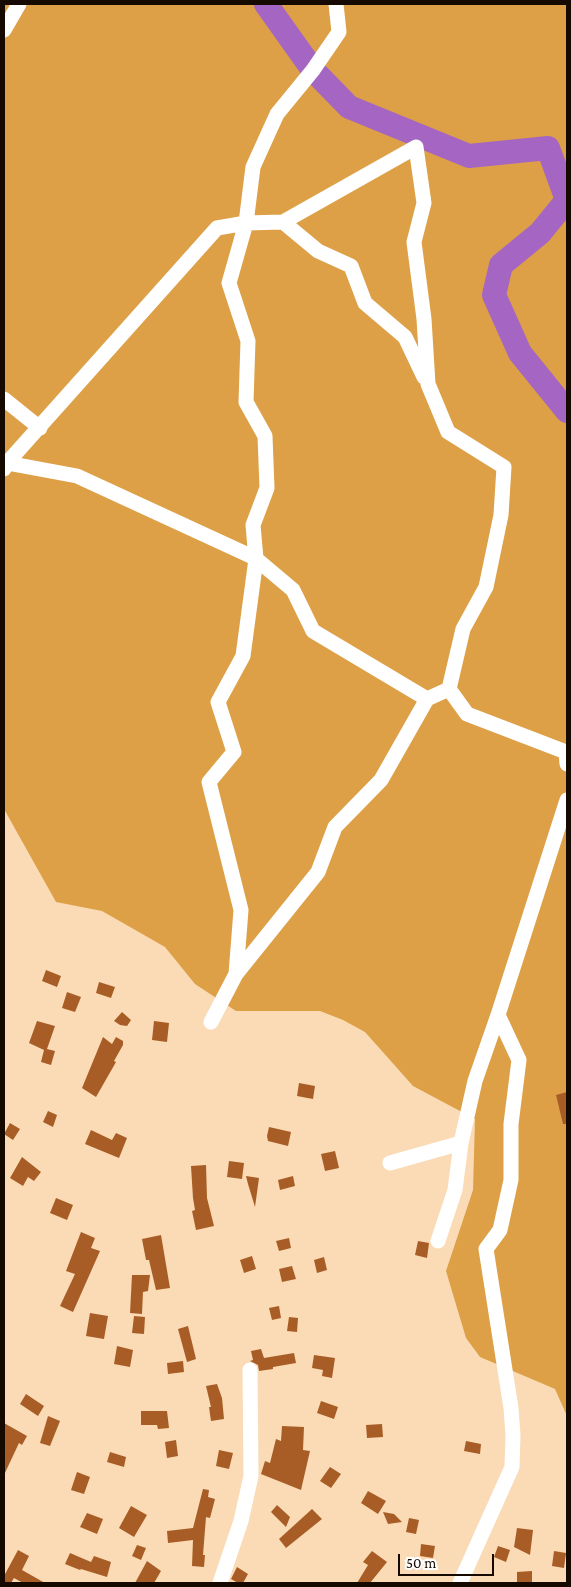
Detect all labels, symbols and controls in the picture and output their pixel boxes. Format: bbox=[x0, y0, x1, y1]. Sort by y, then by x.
scale bar bbox=[401, 1544, 497, 1576]
text: 50 m bbox=[406, 1555, 436, 1571]

